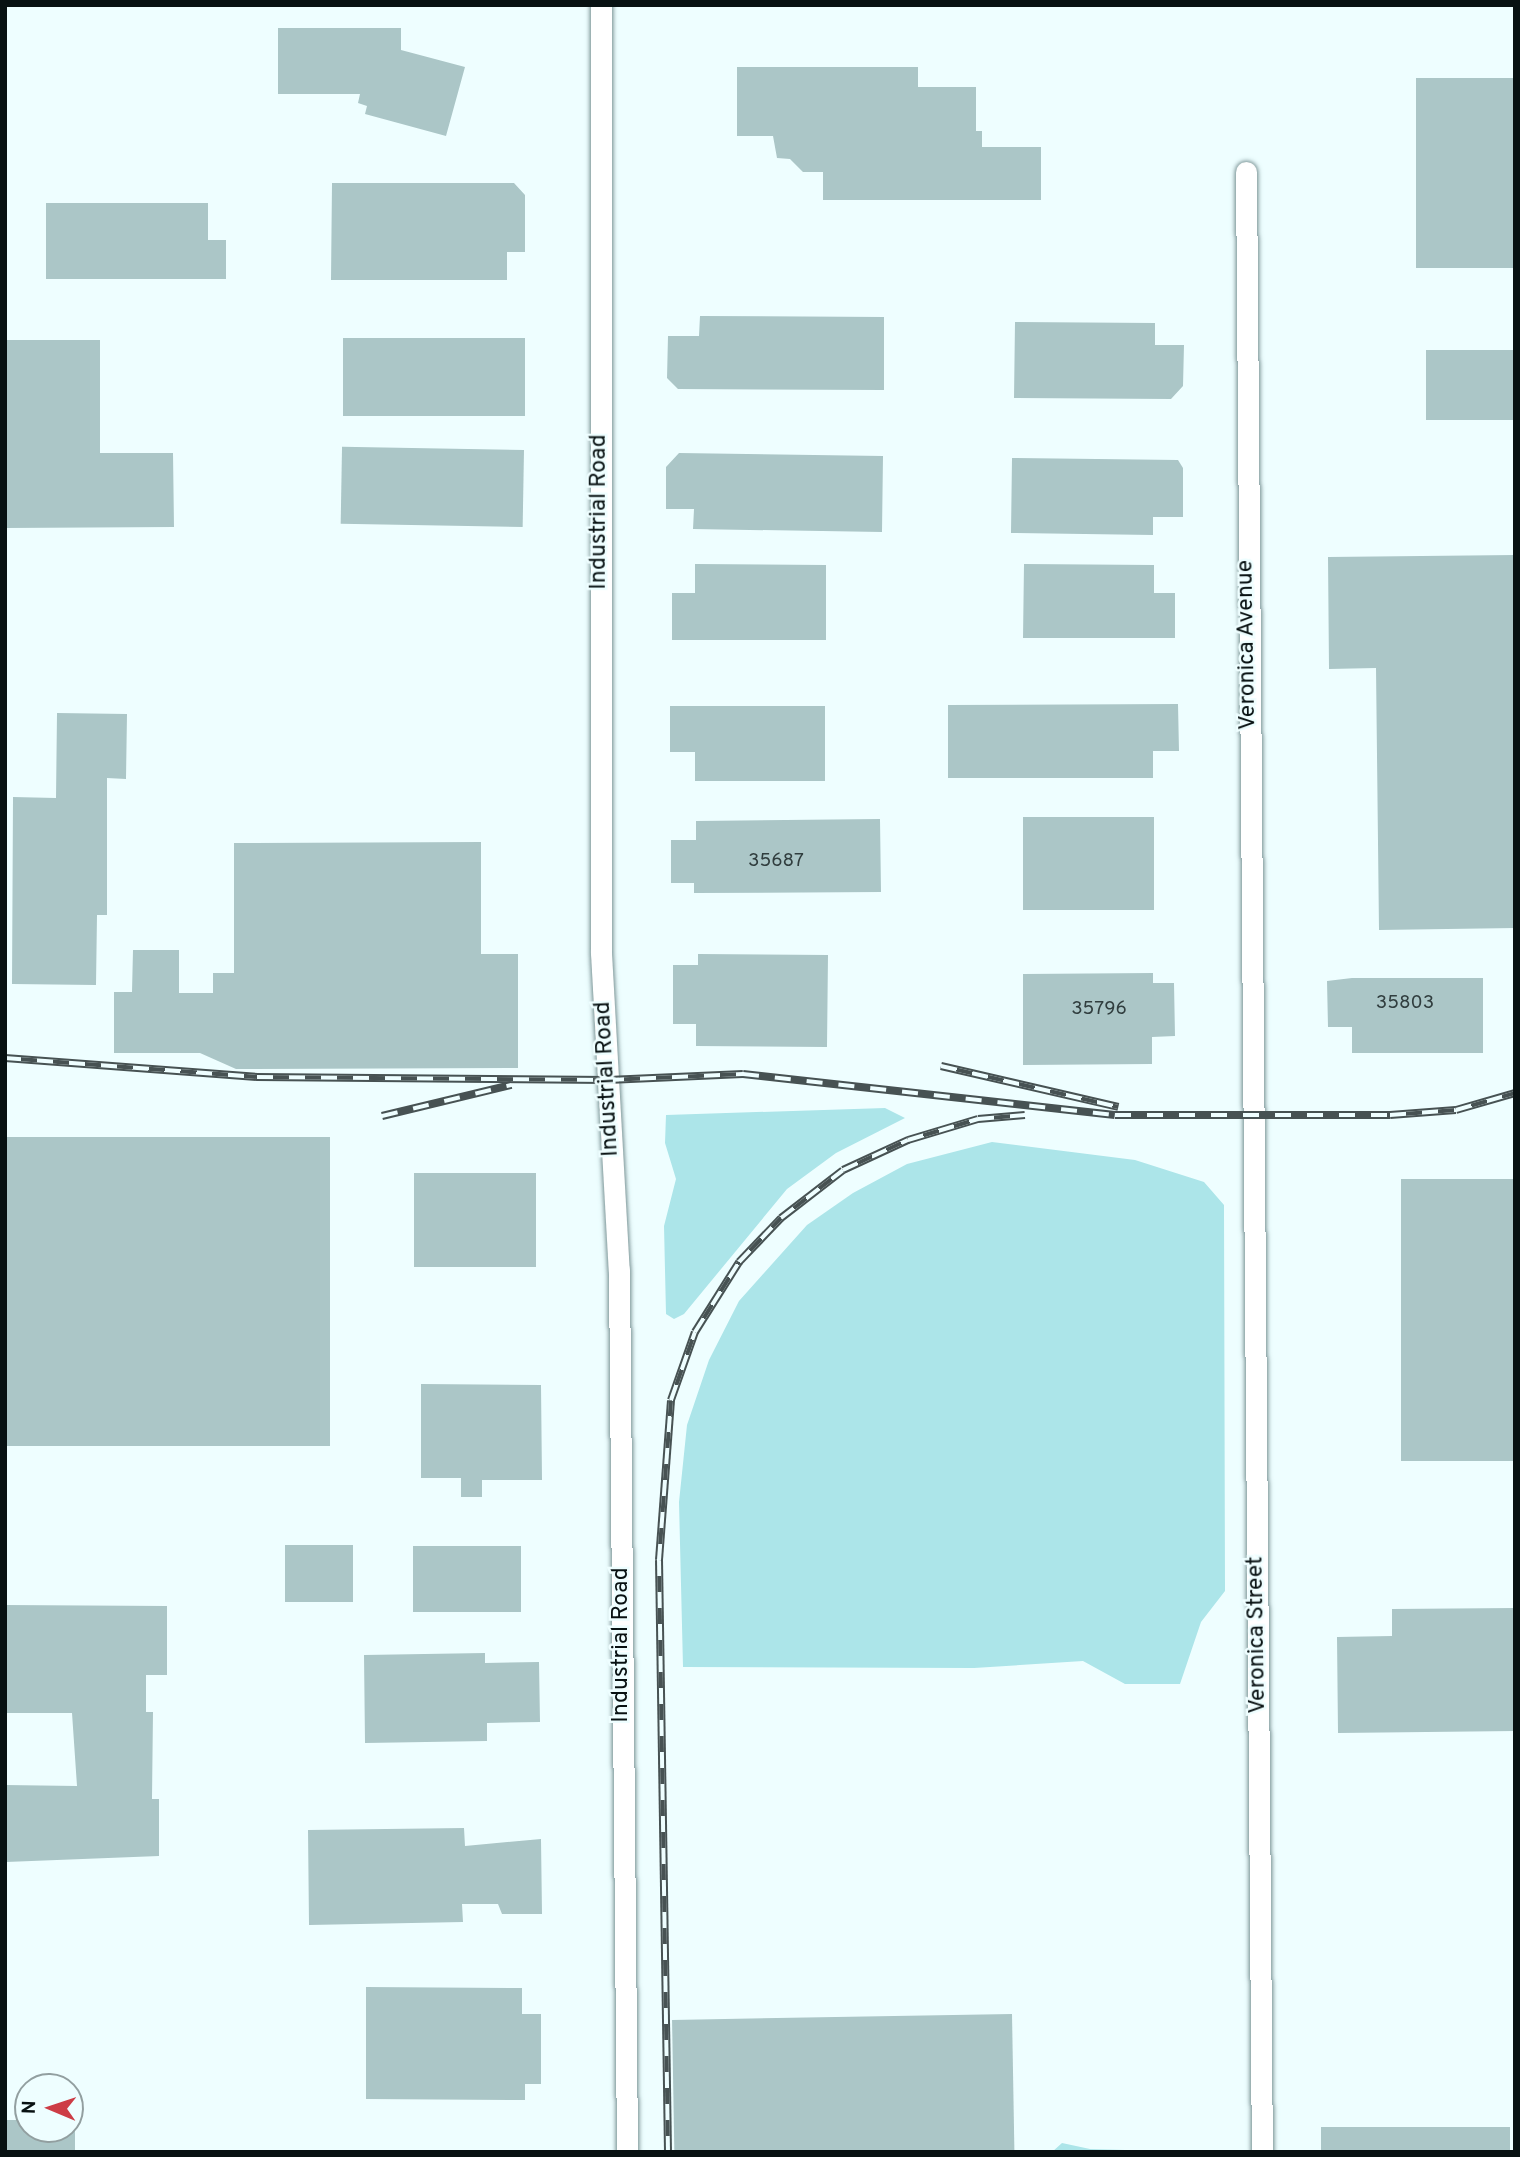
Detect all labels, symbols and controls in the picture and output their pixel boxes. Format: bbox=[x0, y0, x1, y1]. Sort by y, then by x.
street label: Industrial Road bbox=[586, 434, 614, 590]
street label: Veronica Avenue bbox=[1233, 559, 1263, 731]
house number: 35687 bbox=[748, 851, 804, 873]
house number: 35803 bbox=[1376, 993, 1434, 1015]
house number: 35796 bbox=[1071, 999, 1127, 1021]
street label: Industrial Road bbox=[590, 1001, 626, 1157]
street label: Veronica Street bbox=[1243, 1556, 1273, 1714]
street label: Industrial Road bbox=[608, 1567, 636, 1723]
north arrow bbox=[14, 2073, 84, 2143]
text: N bbox=[18, 2100, 42, 2115]

